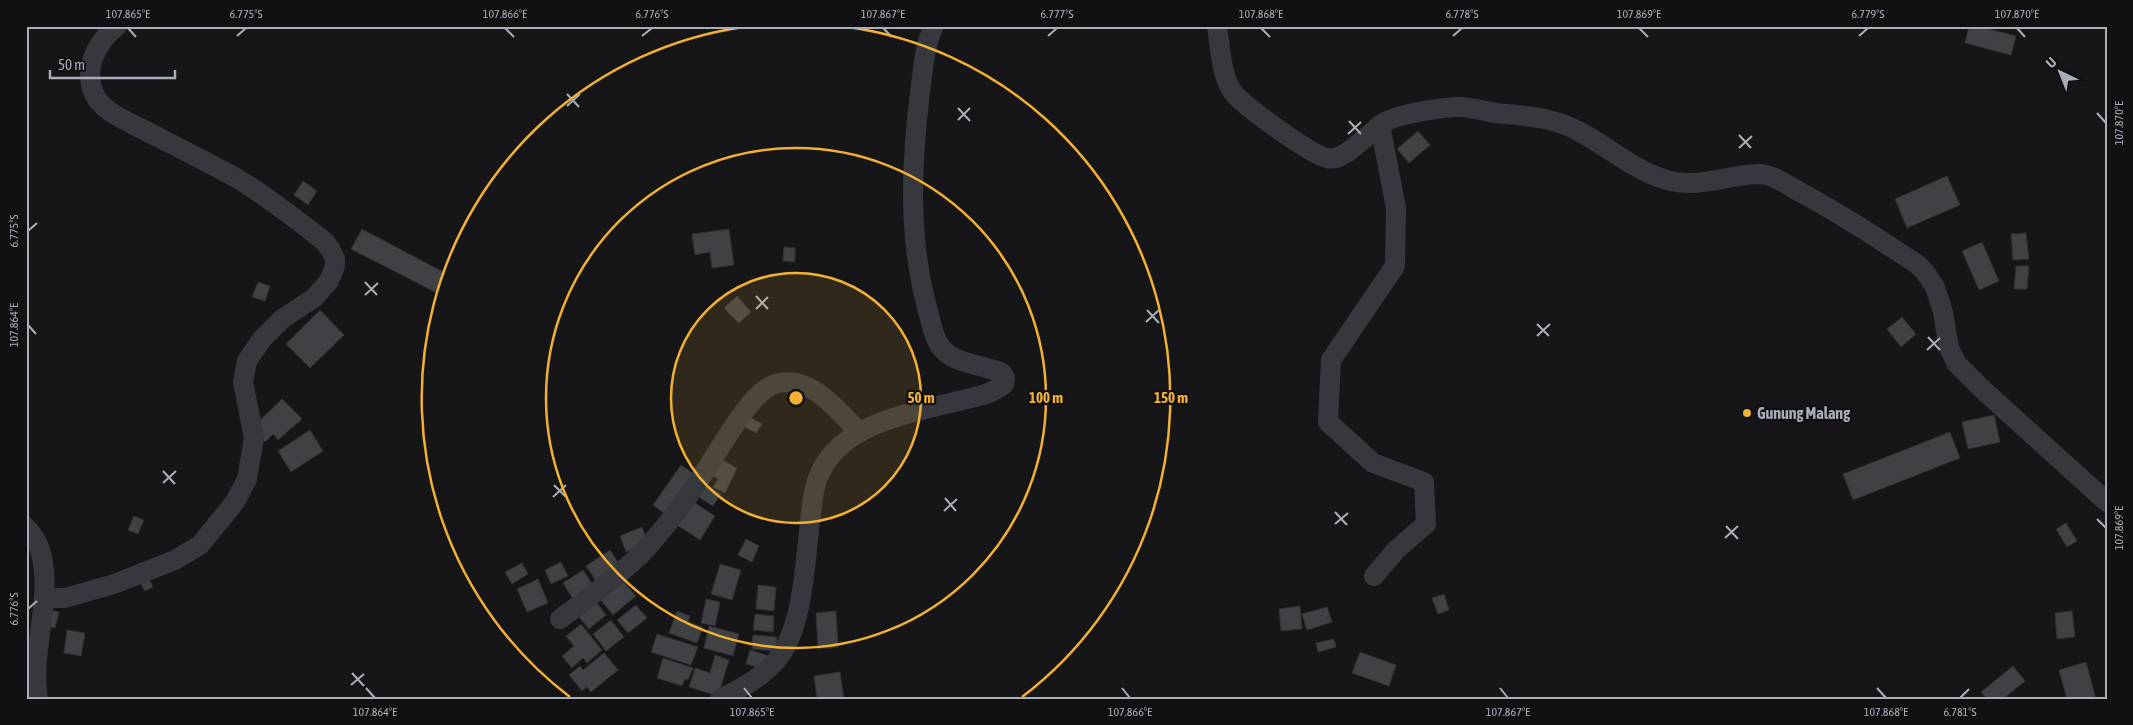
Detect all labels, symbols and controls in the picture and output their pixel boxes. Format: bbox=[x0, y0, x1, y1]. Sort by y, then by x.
text: 107.865°E bbox=[106, 7, 150, 21]
text: 6.775°S bbox=[229, 7, 263, 21]
text: 107.866°E bbox=[483, 7, 527, 21]
text: 6.776°S bbox=[635, 7, 669, 21]
text: 107.867°E bbox=[861, 7, 905, 21]
text: 6.777°S bbox=[1040, 7, 1074, 21]
text: 107.868°E bbox=[1239, 7, 1283, 21]
text: 6.778°S bbox=[1445, 7, 1479, 21]
text: 107.869°E bbox=[1617, 7, 1661, 21]
text: 6.779°S bbox=[1851, 7, 1885, 21]
text: 107.870°E bbox=[1995, 7, 2039, 21]
scale bar bbox=[50, 48, 175, 80]
north arrow bbox=[2036, 48, 2086, 98]
text: U bbox=[2043, 54, 2060, 71]
text: 50 m bbox=[58, 56, 85, 73]
text: 107.870°E bbox=[2112, 101, 2126, 145]
text: 6.775°S bbox=[7, 214, 21, 248]
text: 107.864°E bbox=[7, 303, 21, 347]
centre of rings bbox=[787, 389, 805, 407]
text: 50 m bbox=[908, 389, 935, 406]
text: 100 m bbox=[1029, 389, 1063, 406]
text: 150 m bbox=[1154, 389, 1188, 406]
place label: Gunung Malang bbox=[1757, 404, 1850, 422]
marker: Gunung Malang bbox=[1741, 407, 1753, 419]
text: 107.869°E bbox=[2112, 506, 2126, 550]
text: 6.776°S bbox=[7, 592, 21, 626]
text: 107.864°E bbox=[353, 705, 397, 719]
text: 107.865°E bbox=[730, 705, 774, 719]
text: 107.866°E bbox=[1108, 705, 1152, 719]
text: 107.867°E bbox=[1486, 705, 1530, 719]
text: 107.868°E bbox=[1864, 705, 1908, 719]
text: 6.781°S bbox=[1943, 705, 1977, 719]

